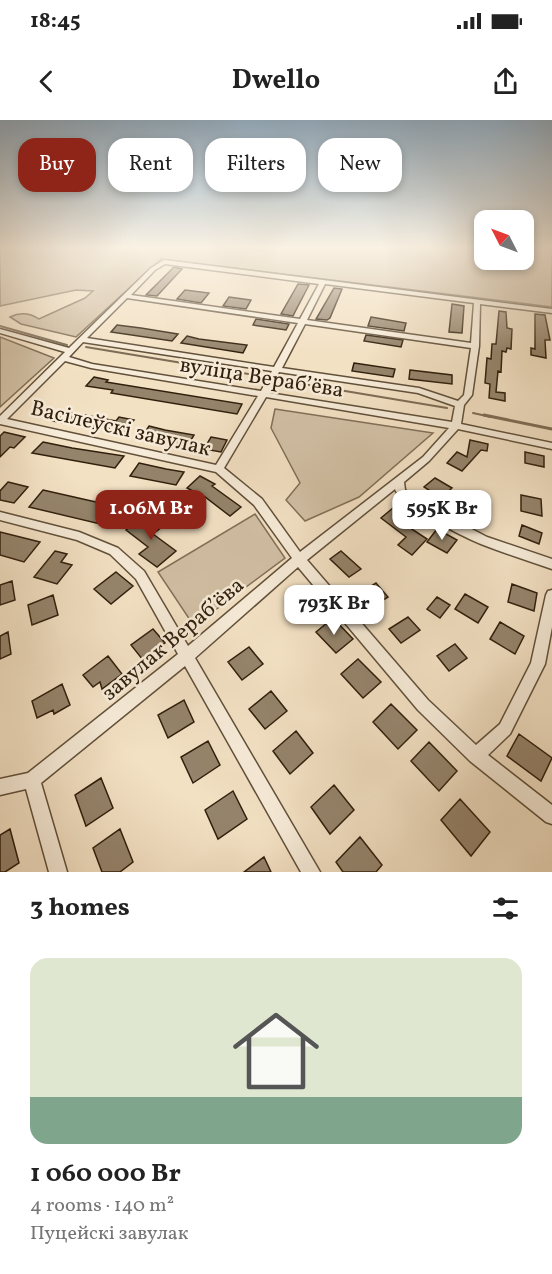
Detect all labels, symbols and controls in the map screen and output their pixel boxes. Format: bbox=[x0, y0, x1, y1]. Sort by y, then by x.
text: 18:45 bbox=[30, 6, 81, 37]
text: Dwello bbox=[232, 62, 320, 100]
icon: back bbox=[30, 65, 63, 98]
icon: share bbox=[489, 65, 522, 98]
chip: Buy bbox=[18, 138, 96, 192]
chip: Rent bbox=[108, 138, 193, 192]
chip: Filters bbox=[205, 138, 306, 192]
chip: New bbox=[318, 138, 402, 192]
north arrow bbox=[474, 210, 534, 270]
map controls bbox=[474, 210, 534, 270]
street label: вуліца Верабʼёва bbox=[177, 350, 346, 407]
street label: Васілеўскі завулак bbox=[27, 394, 214, 465]
pin: 1.06M Br bbox=[89, 490, 213, 541]
pin: 595K Br bbox=[387, 490, 497, 541]
text: 1.06M Br bbox=[109, 495, 193, 523]
text: 595K Br bbox=[406, 495, 478, 523]
street label: завулак Верабʼёва bbox=[96, 571, 252, 709]
pin: 793K Br bbox=[279, 585, 389, 636]
text: 793K Br bbox=[298, 590, 370, 618]
text: 3 homes bbox=[30, 890, 130, 926]
icon: filters bbox=[489, 892, 522, 925]
icon: home bbox=[222, 997, 330, 1105]
text: 1 060 000 Br bbox=[30, 1156, 181, 1192]
text: 4 rooms · 140 m² bbox=[30, 1192, 174, 1220]
text: Пуцейскі завулак bbox=[30, 1220, 188, 1248]

